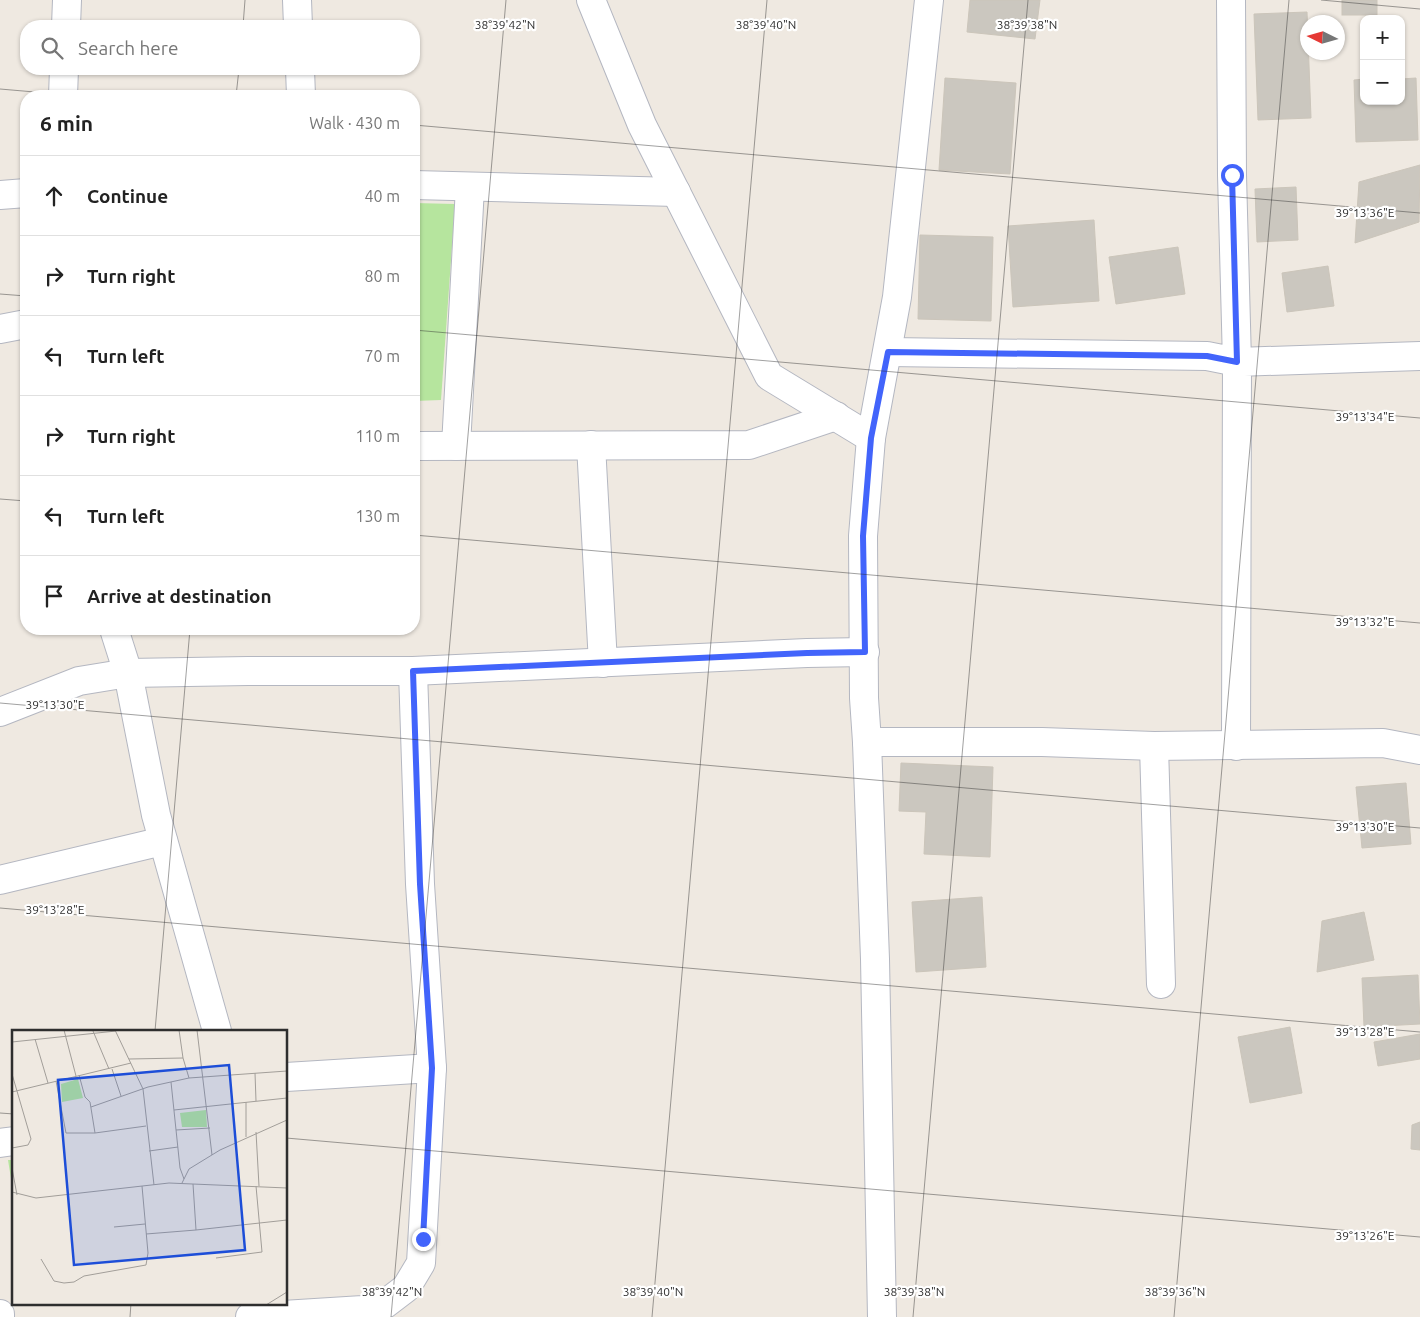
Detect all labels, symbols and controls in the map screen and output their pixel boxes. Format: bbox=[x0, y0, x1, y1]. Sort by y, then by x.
north arrow bbox=[1300, 15, 1345, 60]
map controls bbox=[1360, 15, 1405, 105]
button: + bbox=[1360, 15, 1405, 60]
text: 38°39'42"N bbox=[475, 18, 535, 31]
text: 38°39'40"N bbox=[736, 18, 796, 31]
text: 38°39'38"N bbox=[997, 18, 1057, 31]
search box bbox=[20, 20, 420, 75]
icon: search bbox=[38, 34, 66, 62]
text: Search here bbox=[78, 37, 178, 59]
button: − bbox=[1360, 60, 1405, 105]
text: 6 min bbox=[40, 111, 93, 135]
text: Walk · 430 m bbox=[309, 114, 400, 132]
route start bbox=[1221, 164, 1244, 187]
icon: ahead bbox=[40, 182, 68, 210]
text: Continue bbox=[87, 185, 168, 207]
text: 40 m bbox=[364, 187, 400, 205]
text: 39°13'36"E bbox=[1336, 206, 1395, 219]
icon: right bbox=[40, 262, 68, 290]
text: Turn right bbox=[87, 265, 175, 287]
text: 80 m bbox=[364, 267, 400, 285]
icon: left bbox=[40, 342, 68, 370]
text: Turn left bbox=[87, 345, 165, 367]
text: 70 m bbox=[364, 347, 400, 365]
text: 39°13'34"E bbox=[1336, 410, 1395, 423]
icon: right bbox=[40, 422, 68, 450]
text: Turn right bbox=[87, 425, 175, 447]
text: 110 m bbox=[355, 427, 400, 445]
icon: left bbox=[40, 502, 68, 530]
text: Turn left bbox=[87, 505, 165, 527]
text: 130 m bbox=[355, 507, 400, 525]
icon: arrive bbox=[40, 582, 68, 610]
text: Arrive at destination bbox=[87, 585, 272, 607]
text: 39°13'32"E bbox=[1336, 615, 1395, 628]
text: 39°13'30"E bbox=[26, 698, 85, 711]
text: 39°13'30"E bbox=[1336, 820, 1395, 833]
text: 39°13'28"E bbox=[26, 903, 85, 916]
text: 39°13'28"E bbox=[1336, 1025, 1395, 1038]
inset map bbox=[12, 1030, 288, 1304]
route end bbox=[412, 1228, 435, 1251]
text: 39°13'26"E bbox=[1336, 1229, 1395, 1242]
text: 38°39'42"N bbox=[362, 1285, 422, 1298]
text: 38°39'40"N bbox=[623, 1285, 683, 1298]
text: 38°39'38"N bbox=[884, 1285, 944, 1298]
text: 38°39'36"N bbox=[1145, 1285, 1205, 1298]

